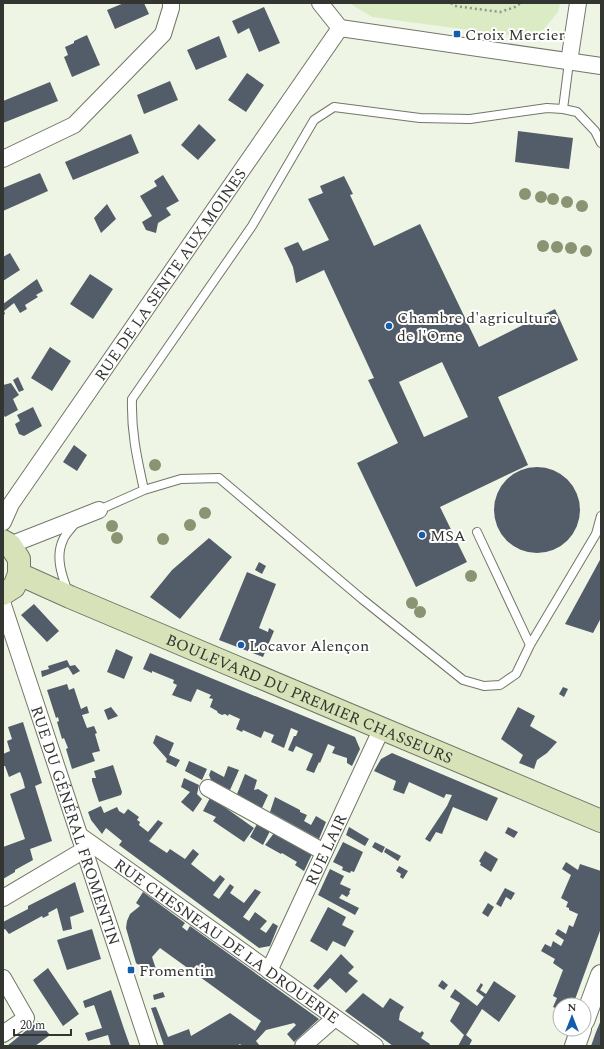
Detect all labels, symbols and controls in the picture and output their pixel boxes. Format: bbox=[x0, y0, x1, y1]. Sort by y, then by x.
place label: Croix Mercier bbox=[465, 23, 565, 47]
marker: Croix Mercier bbox=[452, 29, 462, 39]
street label: RUE DE LA SENTE AUX MOINES bbox=[89, 164, 253, 386]
place label: Chambre d'agriculture de l'Orne bbox=[397, 306, 557, 348]
marker: Chambre d'agriculture de l'Orne bbox=[384, 321, 394, 331]
place label: MSA bbox=[430, 524, 466, 548]
marker: MSA bbox=[417, 530, 427, 540]
street label: BOULEVARD DU PREMIER CHASSEURS bbox=[162, 628, 456, 770]
place label: Locavor Alençon bbox=[249, 634, 369, 658]
marker: Locavor Alençon bbox=[236, 640, 246, 650]
street label: RUE DU GÉNÉRAL FROMENTIN bbox=[24, 703, 126, 949]
street label: RUE LAIR bbox=[299, 810, 354, 890]
street label: RUE CHESNEAU DE LA DROUERIE bbox=[109, 853, 344, 1030]
place label: Fromentin bbox=[139, 959, 214, 983]
marker: Fromentin bbox=[126, 965, 136, 975]
north arrow bbox=[552, 997, 592, 1037]
text: N bbox=[568, 999, 577, 1016]
scale bar bbox=[14, 1011, 71, 1037]
text: 20 m bbox=[20, 1016, 45, 1035]

